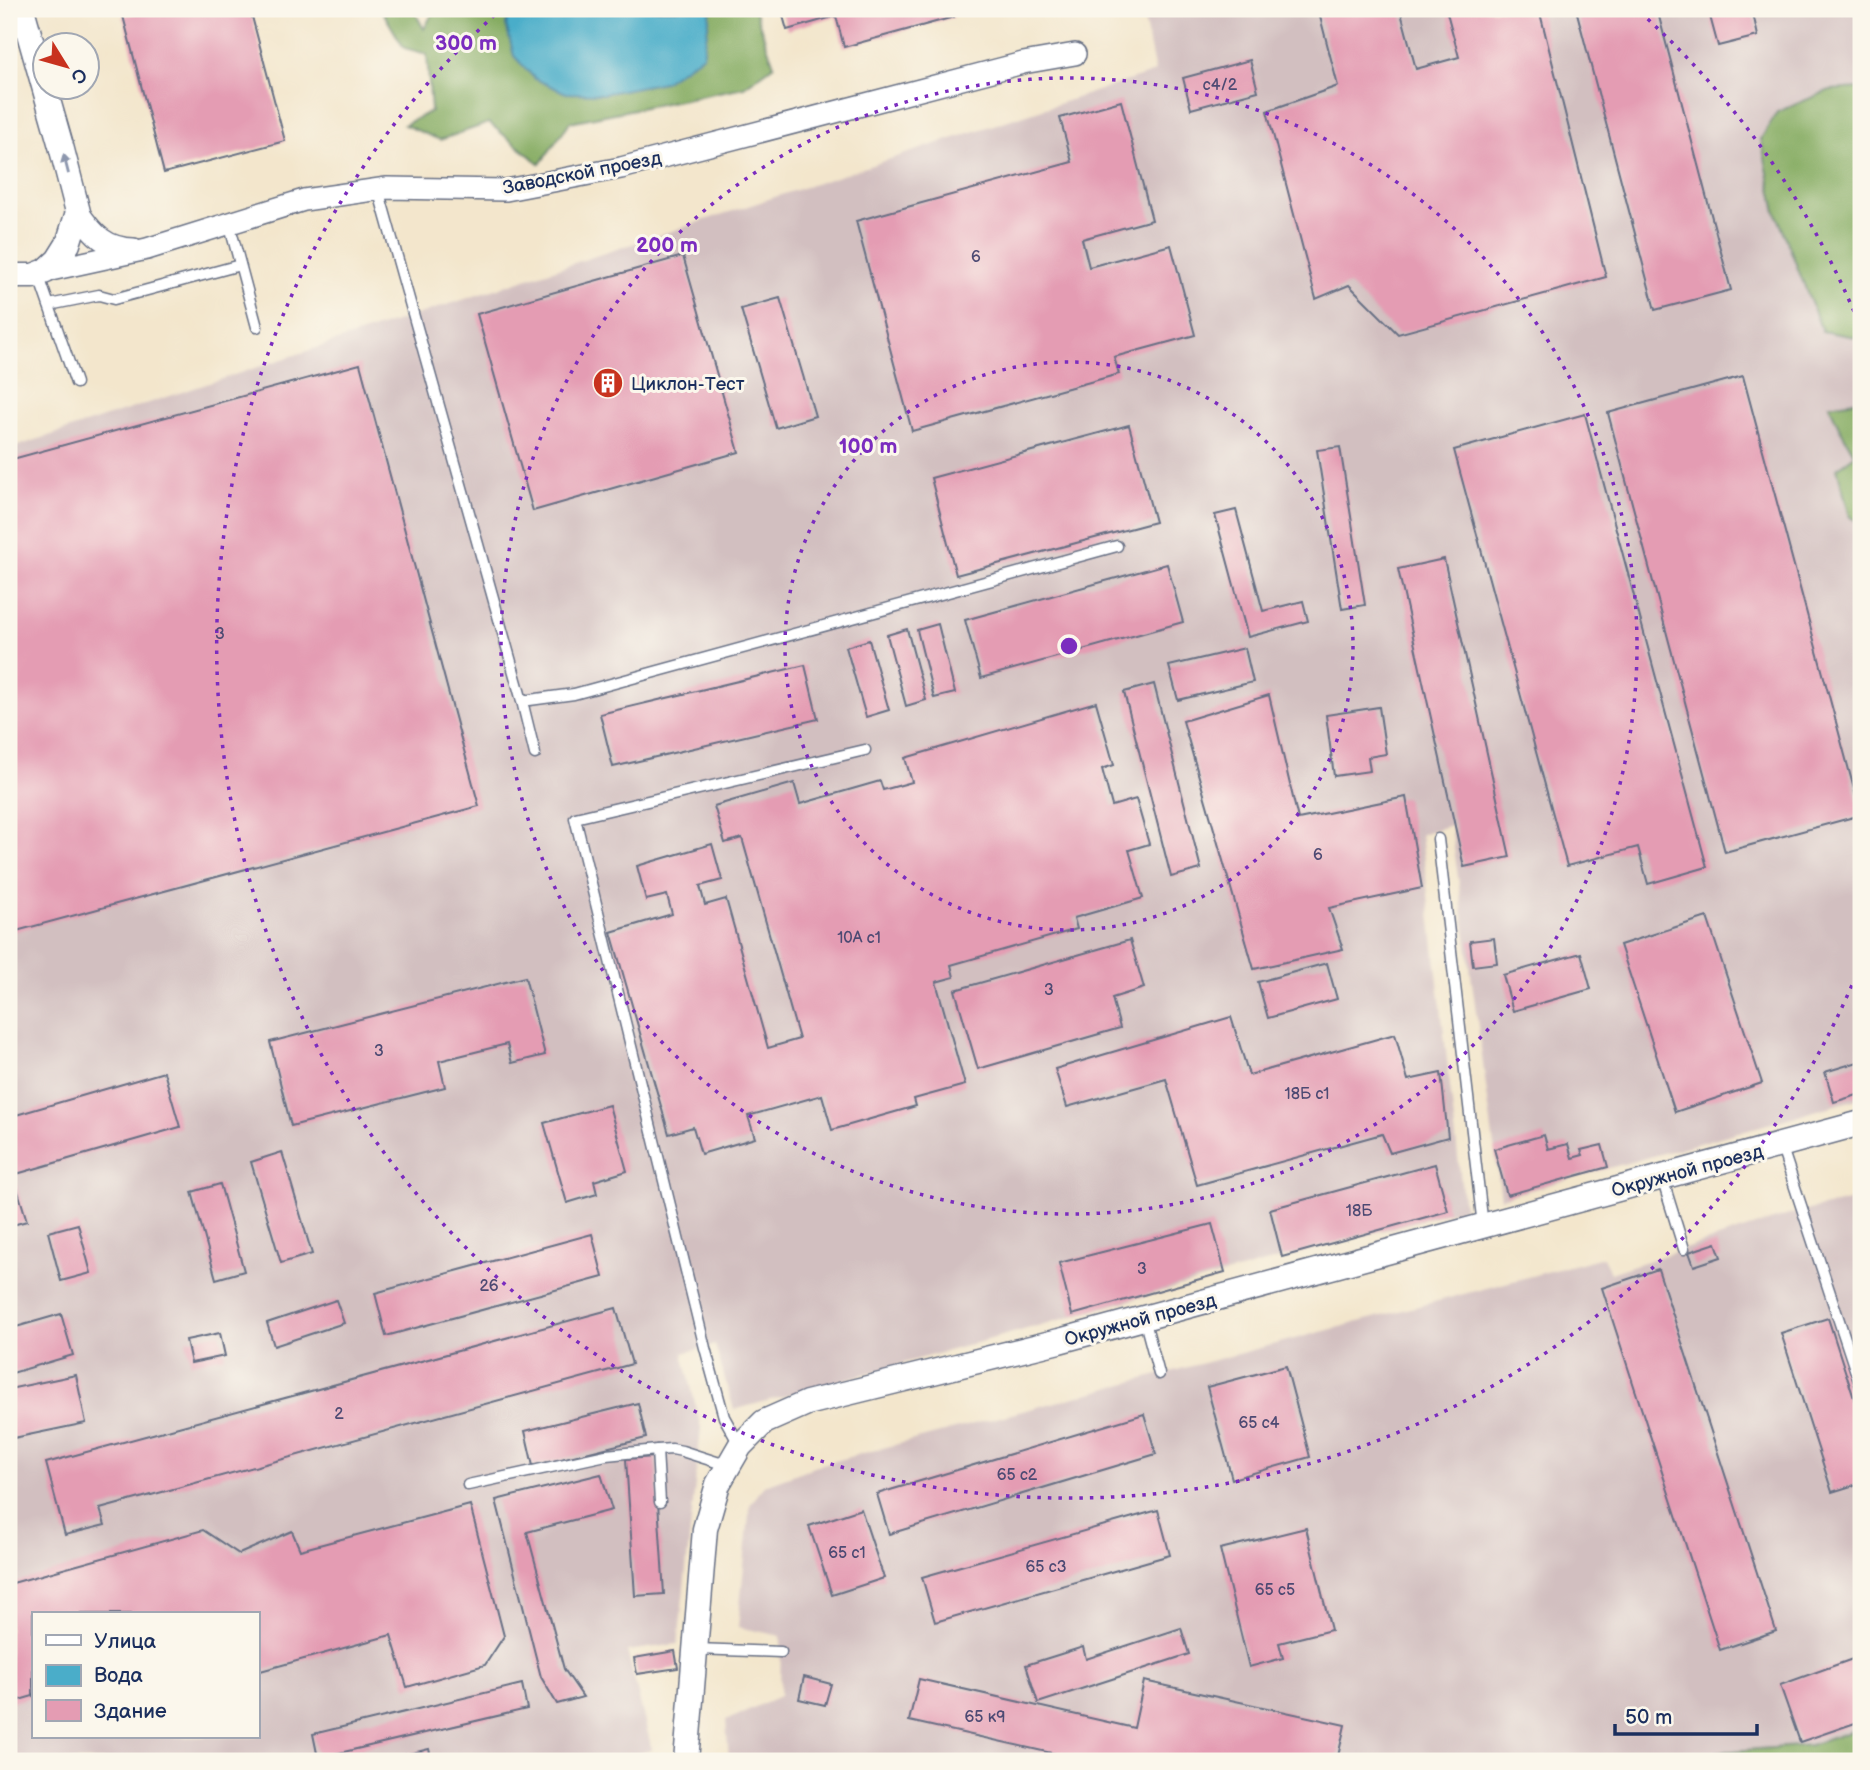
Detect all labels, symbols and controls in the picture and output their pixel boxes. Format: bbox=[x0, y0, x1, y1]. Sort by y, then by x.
text: 300 m bbox=[435, 31, 497, 56]
north arrow bbox=[32, 32, 102, 102]
text: С bbox=[65, 63, 92, 88]
house number: с4/2 bbox=[1203, 76, 1238, 95]
street label: Заводской проезд bbox=[501, 147, 664, 200]
one-way arrow bbox=[60, 153, 71, 175]
text: 200 m bbox=[636, 233, 698, 258]
house number: 6 bbox=[971, 248, 981, 267]
building icon: Циклон-Тест bbox=[591, 366, 625, 400]
place label: Циклон-Тест bbox=[631, 373, 745, 396]
text: 100 m bbox=[839, 434, 897, 459]
house number: 3 bbox=[215, 625, 225, 644]
centre of rings bbox=[1057, 634, 1081, 658]
house number: 6 bbox=[1313, 846, 1323, 865]
house number: 10А с1 bbox=[837, 929, 881, 948]
house number: 3 bbox=[1044, 981, 1054, 1000]
house number: 3 bbox=[374, 1042, 384, 1061]
house number: 18Б с1 bbox=[1285, 1085, 1329, 1104]
street label: Окружной проезд bbox=[1609, 1140, 1766, 1203]
house number: 18Б bbox=[1346, 1202, 1373, 1221]
house number: 3 bbox=[1137, 1260, 1147, 1279]
house number: 26 bbox=[479, 1277, 499, 1296]
street label: Окружной проезд bbox=[1062, 1289, 1219, 1352]
house number: 2 bbox=[334, 1405, 344, 1424]
house number: 65 с4 bbox=[1239, 1414, 1280, 1433]
house number: 65 с2 bbox=[997, 1466, 1038, 1485]
house number: 65 с1 bbox=[828, 1544, 866, 1563]
house number: 65 с3 bbox=[1026, 1558, 1067, 1577]
house number: 65 с5 bbox=[1255, 1581, 1295, 1600]
legend bbox=[32, 1612, 259, 1738]
text: Улица bbox=[94, 1629, 157, 1654]
text: Вода bbox=[94, 1663, 143, 1688]
scale bar bbox=[1615, 1693, 1756, 1737]
text: Здание bbox=[94, 1699, 167, 1724]
text: 50 m bbox=[1625, 1705, 1672, 1730]
house number: 65 к9 bbox=[964, 1708, 1006, 1727]

